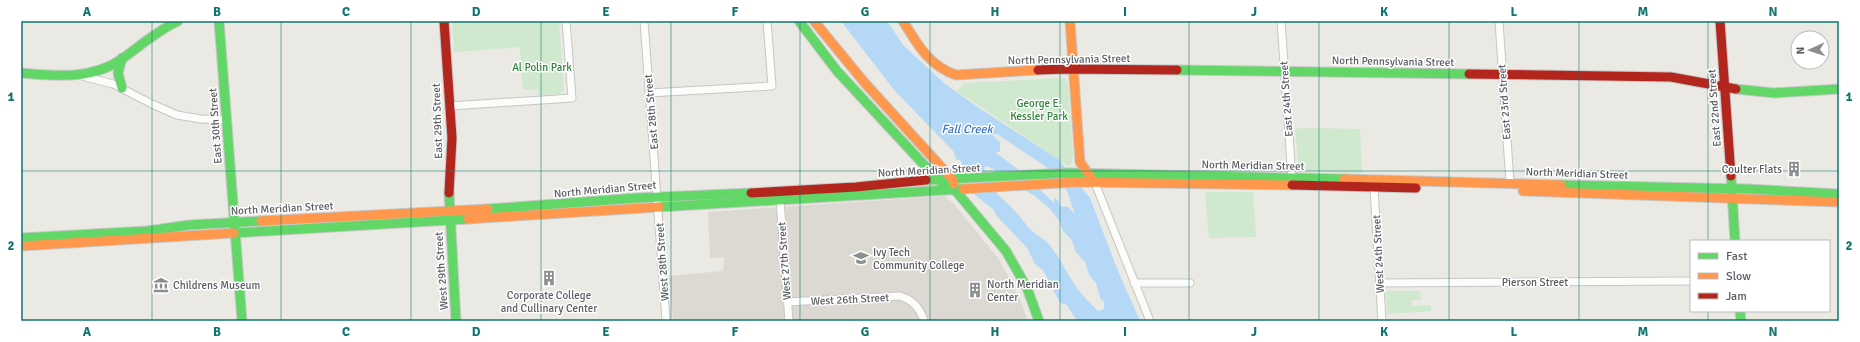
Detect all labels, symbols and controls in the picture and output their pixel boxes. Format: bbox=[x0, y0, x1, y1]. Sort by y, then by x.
text: A bbox=[83, 4, 92, 20]
text: B bbox=[213, 4, 221, 20]
text: C bbox=[342, 4, 350, 20]
text: D bbox=[472, 4, 481, 20]
text: E bbox=[602, 4, 610, 20]
text: F bbox=[732, 4, 739, 20]
text: G bbox=[861, 4, 869, 20]
text: H bbox=[991, 4, 999, 20]
text: I bbox=[1123, 4, 1127, 20]
text: J bbox=[1251, 4, 1257, 20]
text: K bbox=[1380, 4, 1388, 20]
text: L bbox=[1511, 4, 1518, 20]
text: M bbox=[1638, 4, 1649, 20]
text: N bbox=[1768, 4, 1778, 20]
north arrow bbox=[1790, 30, 1830, 70]
text: N bbox=[1794, 46, 1807, 55]
street label: North Pennsylvania Street bbox=[1008, 52, 1130, 67]
street label: North Pennsylvania Street bbox=[1332, 54, 1454, 69]
park label: Al Polin Park bbox=[512, 61, 572, 74]
street label: East 24th Street bbox=[1277, 61, 1296, 137]
street label: East 23rd Street bbox=[1495, 64, 1514, 140]
street label: East 22nd Street bbox=[1705, 69, 1724, 147]
street label: East 28th Street bbox=[642, 74, 661, 150]
street label: East 29th Street bbox=[430, 83, 445, 159]
street label: East 30th Street bbox=[206, 88, 225, 164]
text: 1 bbox=[7, 89, 15, 105]
text: 1 bbox=[1845, 89, 1853, 105]
park label: George E. Kessler Park bbox=[1010, 97, 1068, 123]
water label: Fall Creek bbox=[942, 122, 993, 137]
street label: North Meridian Street bbox=[1201, 158, 1305, 173]
building icon: Coulter Flats bbox=[1785, 160, 1803, 178]
street label: North Meridian Street bbox=[877, 161, 981, 180]
place label: Coulter Flats bbox=[1722, 163, 1782, 176]
street label: North Meridian Street bbox=[1525, 165, 1629, 182]
street label: North Meridian Street bbox=[553, 179, 657, 200]
street label: North Meridian Street bbox=[230, 199, 334, 218]
street label: West 24th Street bbox=[1370, 214, 1387, 293]
street label: West 27th Street bbox=[775, 221, 794, 300]
street label: West 28th Street bbox=[653, 222, 672, 301]
street label: West 29th Street bbox=[432, 231, 451, 310]
text: 2 bbox=[7, 238, 15, 254]
text: 2 bbox=[1845, 238, 1853, 254]
legend bbox=[1690, 240, 1830, 312]
place label: Ivy Tech Community College bbox=[873, 246, 965, 272]
school or university icon: Ivy Tech Community College bbox=[852, 249, 870, 267]
text: Fast bbox=[1726, 249, 1747, 264]
building icon: Corporate College and Cullinary Center bbox=[540, 269, 558, 287]
text: Slow bbox=[1726, 269, 1751, 284]
museum icon: Childrens Museum bbox=[152, 276, 170, 294]
street label: Pierson Street bbox=[1502, 276, 1568, 289]
place label: North Meridian Center bbox=[987, 278, 1059, 304]
place label: Childrens Museum bbox=[173, 279, 260, 292]
building icon: North Meridian Center bbox=[966, 281, 984, 299]
place label: Corporate College and Cullinary Center bbox=[501, 289, 597, 315]
text: Jam bbox=[1726, 289, 1747, 304]
street label: West 26th Street bbox=[811, 291, 890, 308]
text: A bbox=[83, 324, 92, 340]
text: B bbox=[213, 324, 221, 340]
text: C bbox=[342, 324, 350, 340]
text: D bbox=[472, 324, 481, 340]
text: E bbox=[602, 324, 610, 340]
text: F bbox=[732, 324, 739, 340]
text: G bbox=[861, 324, 869, 340]
text: H bbox=[991, 324, 999, 340]
text: I bbox=[1123, 324, 1127, 340]
text: J bbox=[1251, 324, 1257, 340]
text: K bbox=[1380, 324, 1388, 340]
text: L bbox=[1511, 324, 1518, 340]
text: M bbox=[1638, 324, 1649, 340]
text: N bbox=[1768, 324, 1778, 340]

